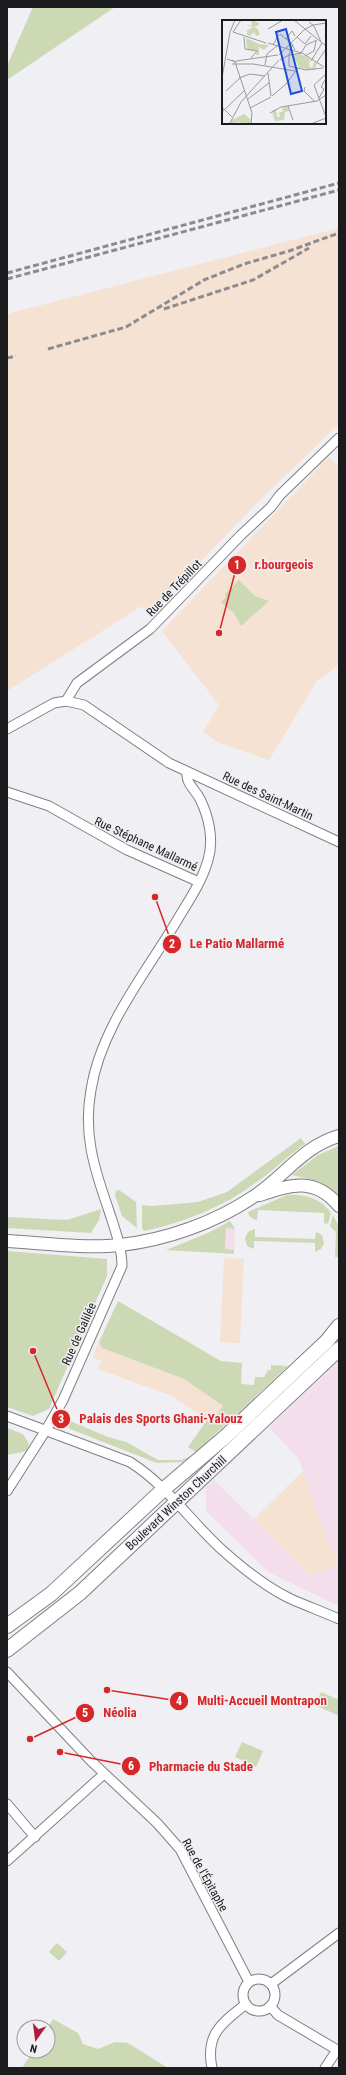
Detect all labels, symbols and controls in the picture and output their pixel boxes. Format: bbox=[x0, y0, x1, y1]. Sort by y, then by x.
inset map bbox=[222, 20, 326, 124]
callout: r.bourgeois bbox=[227, 552, 322, 577]
street label: Rue de Trépillot bbox=[143, 556, 205, 619]
text: r.bourgeois bbox=[255, 557, 314, 572]
text: 1 bbox=[234, 558, 240, 572]
street label: Rue des Saint-Martin bbox=[220, 769, 316, 823]
street label: Rue Stéphane Mallarmé bbox=[92, 814, 200, 874]
callout: Le Patio Mallarmé bbox=[162, 931, 292, 956]
text: Le Patio Mallarmé bbox=[190, 936, 284, 951]
text: 2 bbox=[169, 937, 175, 951]
street label: Rue de Galilée bbox=[59, 1300, 99, 1368]
callout: Palais des Sports Ghani-Yalouz bbox=[51, 1406, 251, 1431]
text: Palais des Sports Ghani-Yalouz bbox=[79, 1411, 243, 1426]
text: 3 bbox=[58, 1412, 64, 1426]
street label: Boulevard Winston Churchill bbox=[123, 1453, 229, 1553]
callout: Multi-Accueil Montrapon bbox=[169, 1688, 335, 1713]
text: Multi-Accueil Montrapon bbox=[197, 1693, 327, 1708]
text: 4 bbox=[176, 1694, 182, 1708]
callout: Néolia bbox=[75, 1700, 144, 1725]
text: Néolia bbox=[103, 1705, 137, 1720]
text: 5 bbox=[82, 1706, 88, 1720]
callout: Pharmacie du Stade bbox=[121, 1754, 261, 1779]
text: 6 bbox=[128, 1759, 134, 1773]
text: Pharmacie du Stade bbox=[149, 1759, 253, 1774]
street label: Rue de l'Épitaphe bbox=[179, 1836, 232, 1914]
north arrow bbox=[16, 2019, 56, 2059]
text: N bbox=[29, 2041, 39, 2055]

